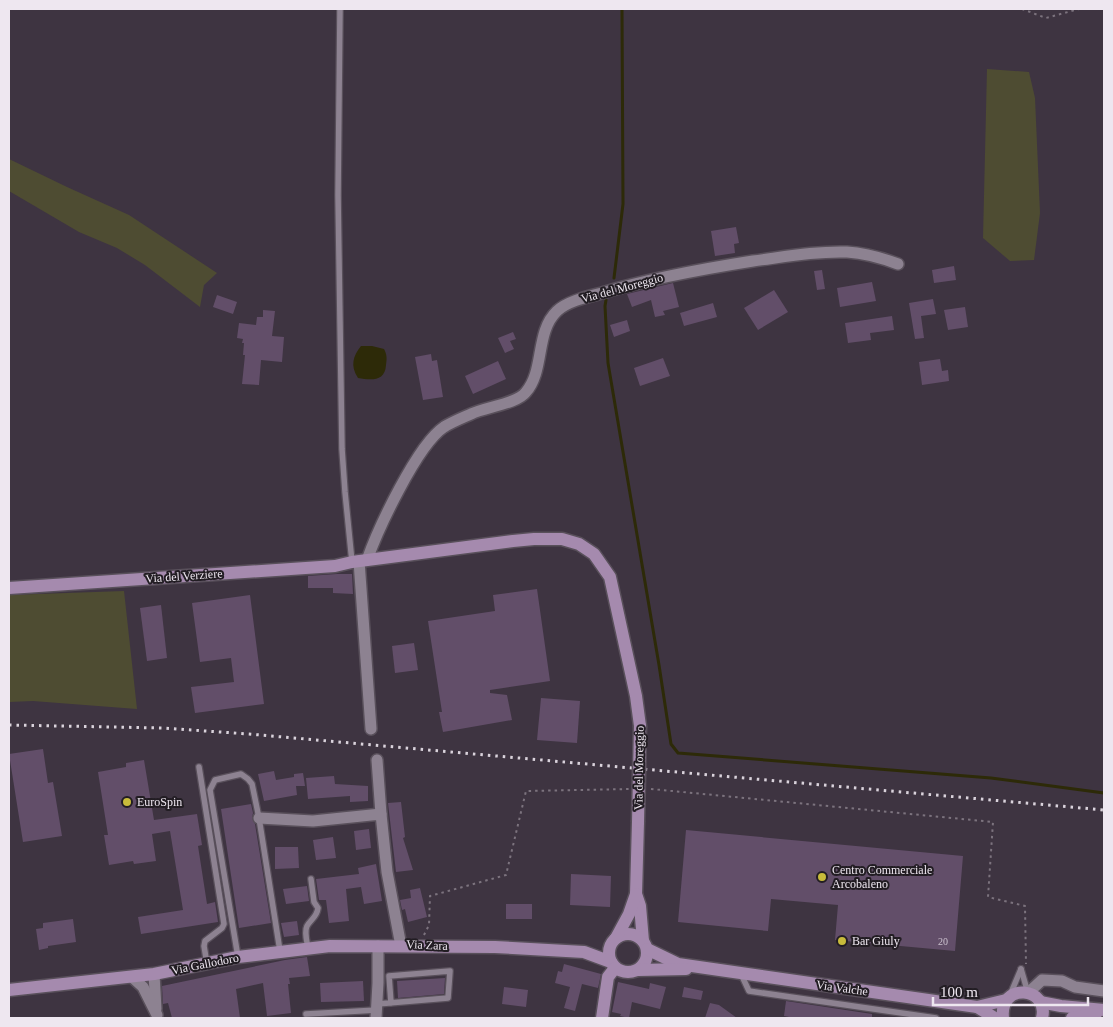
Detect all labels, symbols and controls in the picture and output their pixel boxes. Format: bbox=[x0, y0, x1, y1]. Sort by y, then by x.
street label: Via del Moreggio bbox=[579, 270, 665, 306]
street label: Via del Verziere bbox=[145, 566, 223, 586]
street label: Via del Moreggio bbox=[631, 726, 647, 810]
place label: EuroSpin bbox=[137, 795, 182, 809]
marker: EuroSpin bbox=[121, 796, 133, 808]
place label: Centro Commerciale Arcobaleno bbox=[832, 863, 932, 891]
marker: Centro Commerciale Arcobaleno bbox=[816, 871, 828, 883]
place label: Bar Giuly bbox=[852, 934, 900, 948]
marker: Bar Giuly bbox=[836, 935, 848, 947]
house number: 20 bbox=[938, 936, 948, 947]
street label: Via Zara bbox=[406, 937, 449, 953]
street label: Via Gallodoro bbox=[170, 951, 240, 977]
scale bar bbox=[933, 974, 1088, 1006]
street label: Via Valche bbox=[815, 977, 869, 999]
text: 100 m bbox=[940, 984, 978, 1000]

